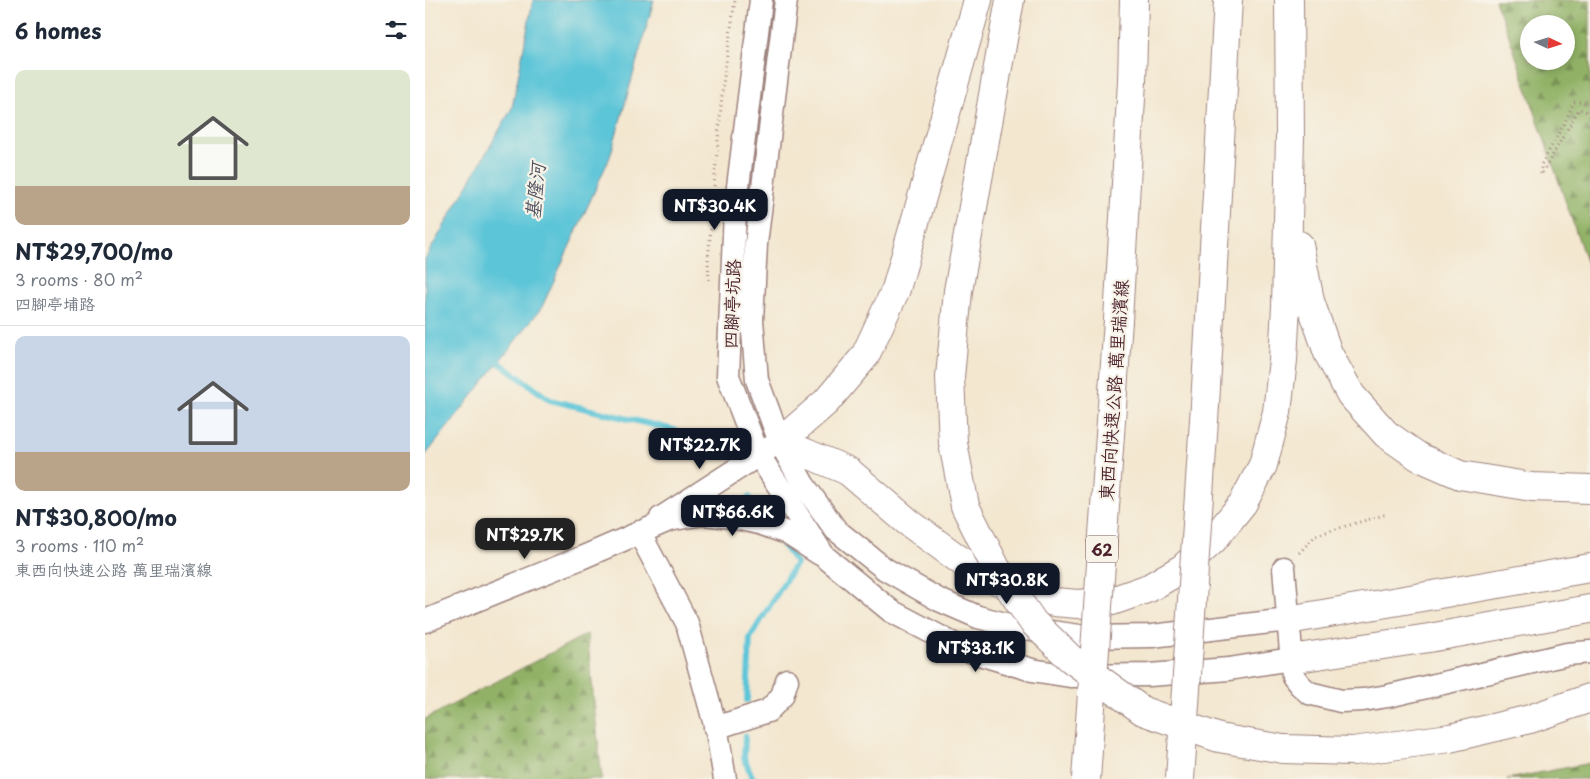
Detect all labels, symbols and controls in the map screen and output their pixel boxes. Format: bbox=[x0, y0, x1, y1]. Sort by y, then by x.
text: 6 homes bbox=[15, 14, 101, 46]
north arrow bbox=[1520, 15, 1575, 70]
map controls bbox=[1520, 15, 1575, 70]
icon: filters bbox=[382, 16, 410, 44]
icon: home bbox=[168, 103, 258, 193]
water label: 基隆河 bbox=[517, 158, 551, 221]
pin: NT$30.4K bbox=[663, 188, 767, 231]
text: NT$30.4K bbox=[674, 193, 756, 217]
text: NT$29,700/mo bbox=[15, 235, 173, 267]
street label: 四腳亭坑路 bbox=[716, 259, 746, 349]
text: 3 rooms · 80 m² bbox=[15, 267, 143, 291]
street label: 東西向快速公路 萬里瑞濱線 bbox=[1092, 278, 1134, 502]
text: 四腳亭埔路 bbox=[15, 291, 95, 315]
icon: home bbox=[168, 368, 258, 458]
pin: NT$22.7K bbox=[648, 428, 752, 470]
text: NT$22.7K bbox=[660, 432, 740, 456]
pin: NT$66.6K bbox=[681, 494, 785, 537]
text: NT$66.6K bbox=[692, 499, 774, 523]
text: NT$30,800/mo bbox=[15, 501, 177, 533]
pin: NT$29.7K bbox=[473, 518, 577, 560]
text: NT$29.7K bbox=[486, 522, 564, 546]
text: 3 rooms · 110 m² bbox=[15, 533, 144, 557]
road number: 62 bbox=[1086, 536, 1118, 562]
text: 東西向快速公路 萬里瑞濱線 bbox=[15, 557, 212, 581]
pin: NT$30.8K bbox=[955, 562, 1059, 605]
text: NT$30.8K bbox=[966, 567, 1048, 591]
pin: NT$38.1K bbox=[924, 630, 1028, 673]
text: NT$38.1K bbox=[937, 635, 1015, 659]

